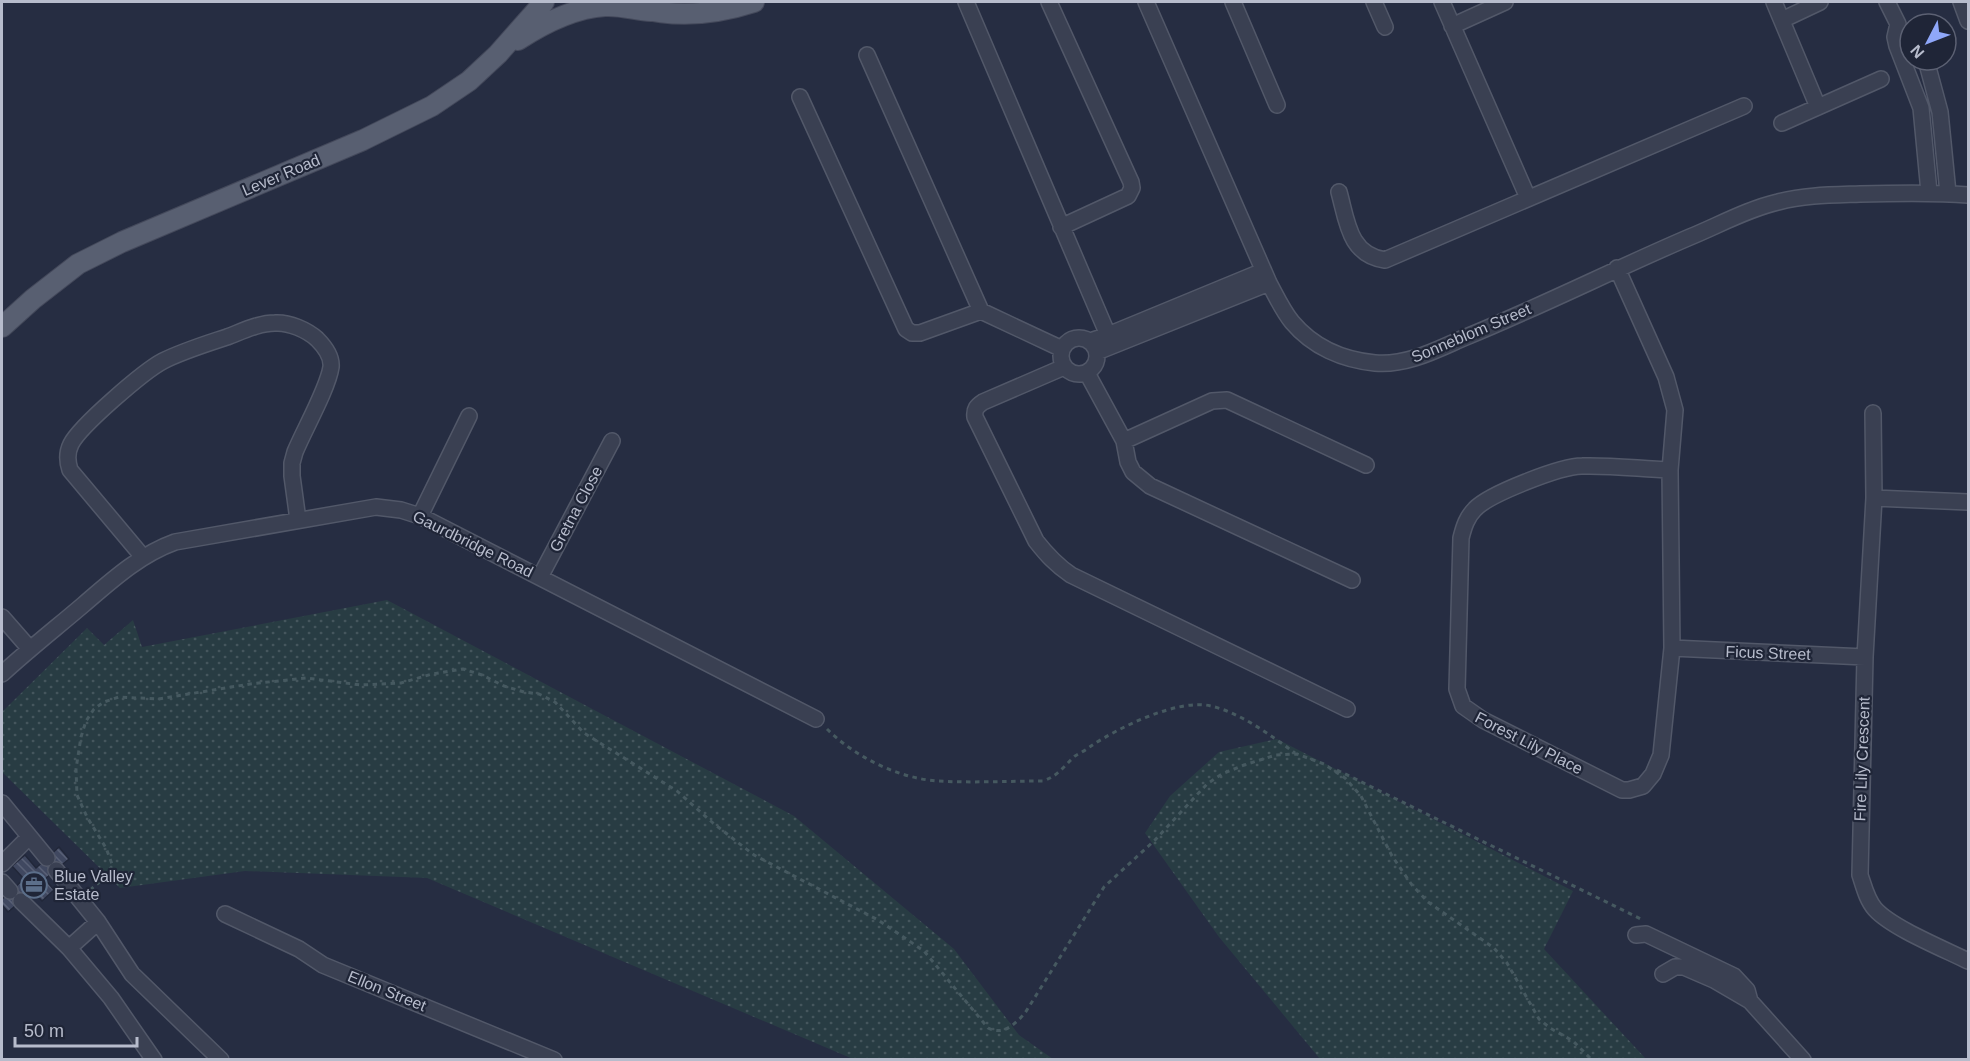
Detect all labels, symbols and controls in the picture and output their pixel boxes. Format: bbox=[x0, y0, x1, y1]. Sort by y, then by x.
north arrow bbox=[1898, 12, 1958, 72]
text: N bbox=[1907, 42, 1927, 62]
street label: Lever Road bbox=[240, 151, 322, 199]
street label: Sonneblom Street bbox=[1409, 300, 1534, 366]
street label: Gretna Close bbox=[546, 463, 606, 555]
street label: Gaurdbridge Road bbox=[410, 508, 536, 580]
street label: Ficus Street bbox=[1725, 643, 1812, 663]
street label: Fire Lily Crescent bbox=[1851, 696, 1873, 822]
street label: Forest Lily Place bbox=[1472, 709, 1586, 777]
place label: Blue Valley Estate bbox=[54, 868, 133, 903]
office icon: Blue Valley Estate bbox=[19, 870, 49, 900]
street label: Ellon Street bbox=[345, 968, 429, 1015]
scale bar bbox=[15, 1010, 136, 1048]
text: 50 m bbox=[24, 1021, 64, 1041]

